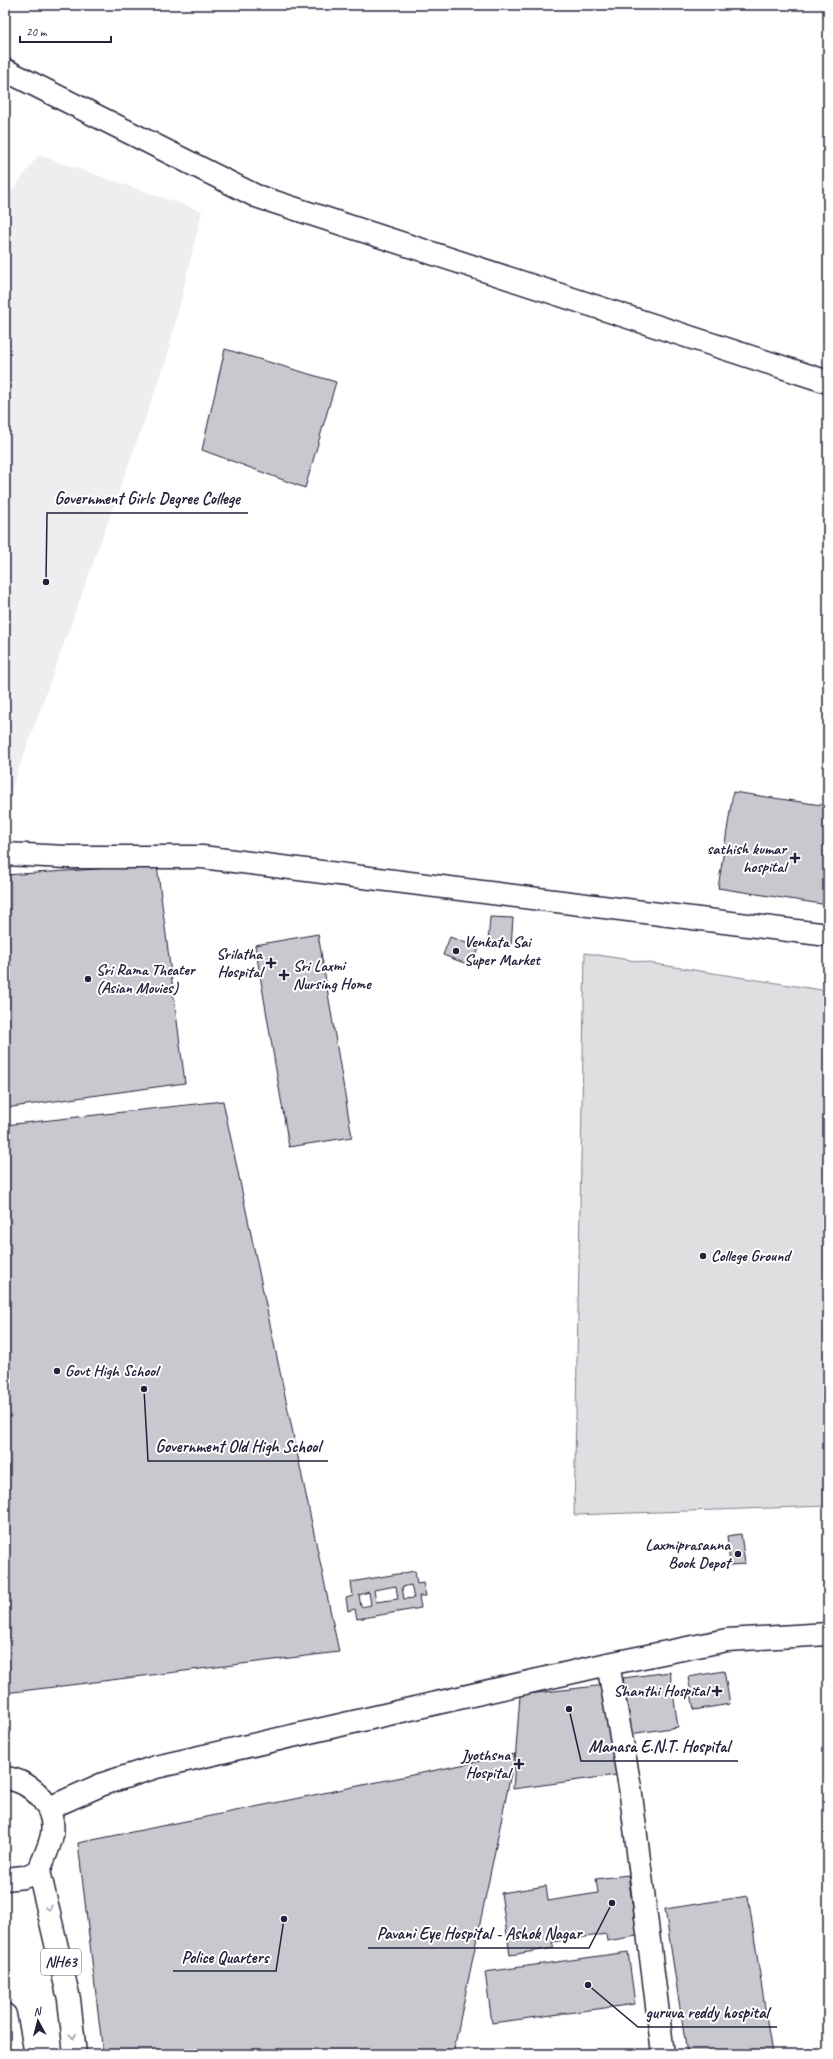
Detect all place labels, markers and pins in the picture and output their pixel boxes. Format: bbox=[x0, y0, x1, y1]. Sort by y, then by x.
callout: Government Girls Degree College bbox=[47, 484, 248, 513]
place label: sathish kumar hospital bbox=[707, 839, 789, 877]
marker: sathish kumar hospital bbox=[789, 852, 801, 864]
place label: Venkata Sai Super Market bbox=[464, 932, 541, 970]
place label: Srilatha Hospital bbox=[216, 944, 265, 982]
marker: Venkata Sai Super Market bbox=[451, 946, 461, 956]
place label: Sri Laxmi Nursing Home bbox=[293, 956, 372, 994]
marker: Srilatha Hospital bbox=[265, 957, 277, 969]
place label: Sri Rama Theater (Asian Movies) bbox=[96, 960, 197, 998]
marker: Sri Laxmi Nursing Home bbox=[278, 969, 290, 981]
marker: Sri Rama Theater (Asian Movies) bbox=[83, 974, 93, 984]
place label: College Ground bbox=[711, 1246, 792, 1266]
marker: College Ground bbox=[698, 1251, 708, 1261]
place label: Govt High School bbox=[65, 1361, 161, 1381]
marker: Govt High School bbox=[52, 1366, 62, 1376]
callout: Government Old High School bbox=[148, 1432, 328, 1461]
place label: Laxmiprasanna Book Depot bbox=[645, 1535, 733, 1573]
marker: Laxmiprasanna Book Depot bbox=[733, 1549, 743, 1559]
place label: Shanthi Hospital bbox=[613, 1681, 711, 1701]
marker: Shanthi Hospital bbox=[711, 1685, 723, 1697]
callout: Manasa E.N.T. Hospital bbox=[581, 1732, 738, 1761]
place label: Jyothsna Hospital bbox=[461, 1745, 513, 1783]
marker: Jyothsna Hospital bbox=[513, 1758, 525, 1770]
callout: Pavani Eye Hospital - Ashok Nagar bbox=[368, 1919, 589, 1948]
callout: Police Quarters bbox=[173, 1942, 276, 1971]
callout: guruva reddy hospital bbox=[638, 1998, 777, 2027]

